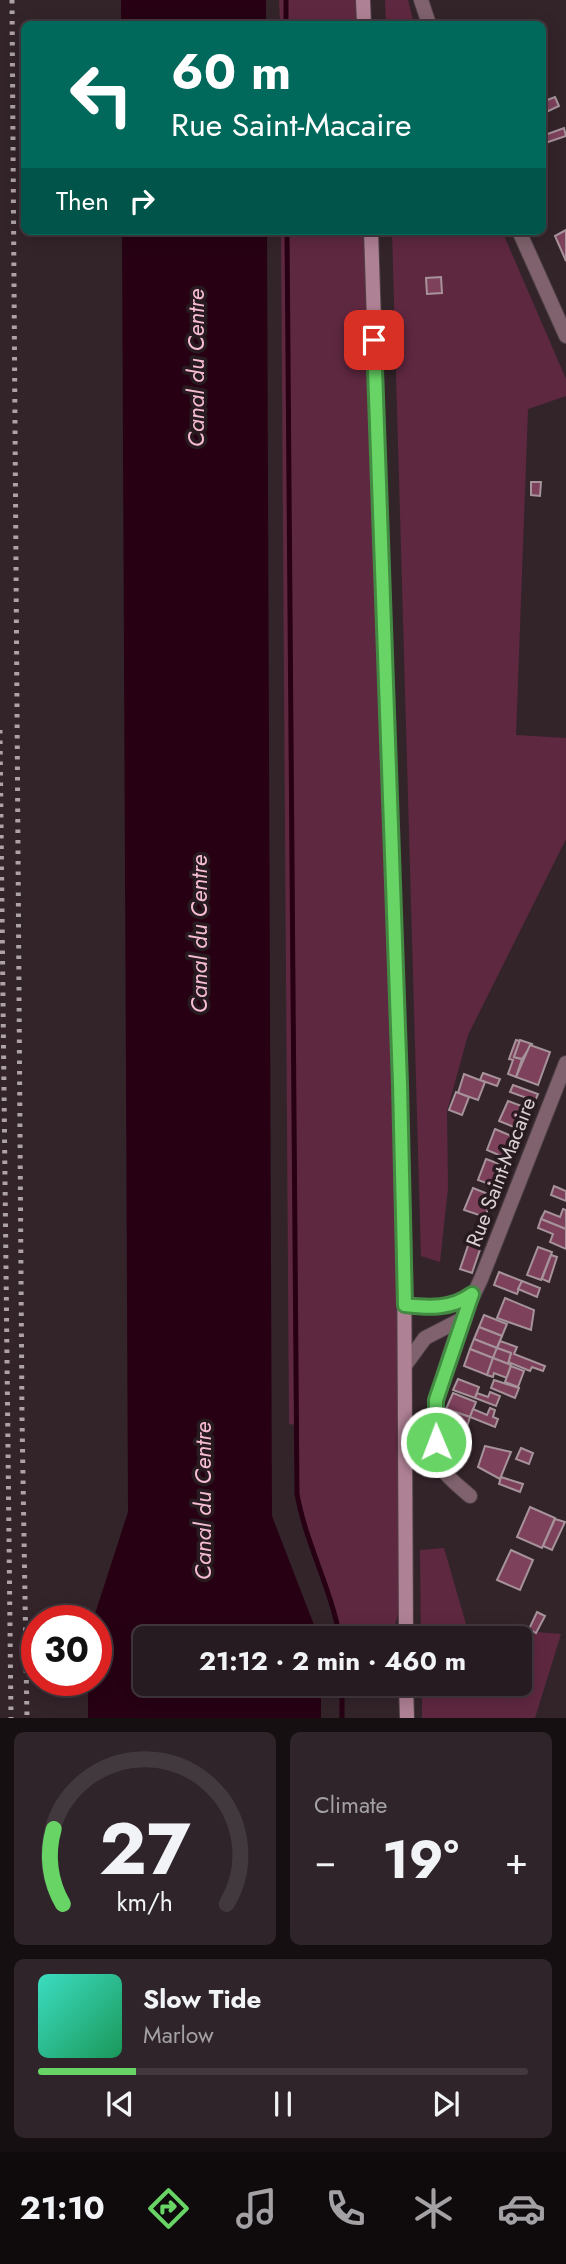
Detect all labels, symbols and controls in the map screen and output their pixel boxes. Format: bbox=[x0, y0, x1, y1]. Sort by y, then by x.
text: 60 m bbox=[171, 37, 291, 107]
icon: left bbox=[56, 49, 147, 140]
text: Rue Saint-Macaire bbox=[171, 102, 412, 148]
text: Then bbox=[56, 182, 109, 220]
icon: right bbox=[123, 182, 161, 220]
water label: Canal du Centre bbox=[179, 288, 213, 447]
pin bbox=[344, 310, 404, 370]
icon: arrive bbox=[355, 321, 393, 359]
water label: Canal du Centre bbox=[182, 854, 216, 1013]
street label: Rue Saint-Macaire bbox=[459, 1093, 543, 1251]
position arrow bbox=[399, 1405, 473, 1479]
water label: Canal du Centre bbox=[186, 1421, 220, 1580]
speed limit sign: 30 bbox=[21, 1605, 112, 1696]
text: 21:12 · 2 min · 460 m bbox=[199, 1642, 466, 1680]
text: Climate bbox=[314, 1788, 387, 1822]
text: 27 bbox=[99, 1797, 191, 1902]
text: 19° bbox=[382, 1822, 459, 1898]
text: − bbox=[314, 1833, 336, 1888]
text: + bbox=[505, 1833, 528, 1888]
text: km/h bbox=[117, 1884, 173, 1920]
text: Slow Tide bbox=[143, 1980, 262, 2018]
text: Marlow bbox=[143, 2018, 214, 2052]
icon: previous bbox=[101, 2085, 139, 2123]
icon: pause bbox=[264, 2085, 302, 2123]
icon: next bbox=[427, 2085, 465, 2123]
icon: directions bbox=[144, 2184, 193, 2233]
icon: music bbox=[232, 2184, 281, 2233]
icon: phone bbox=[321, 2184, 370, 2233]
icon: climate bbox=[409, 2184, 458, 2233]
icon: car bbox=[497, 2184, 546, 2233]
text: 21:10 bbox=[20, 2185, 105, 2231]

